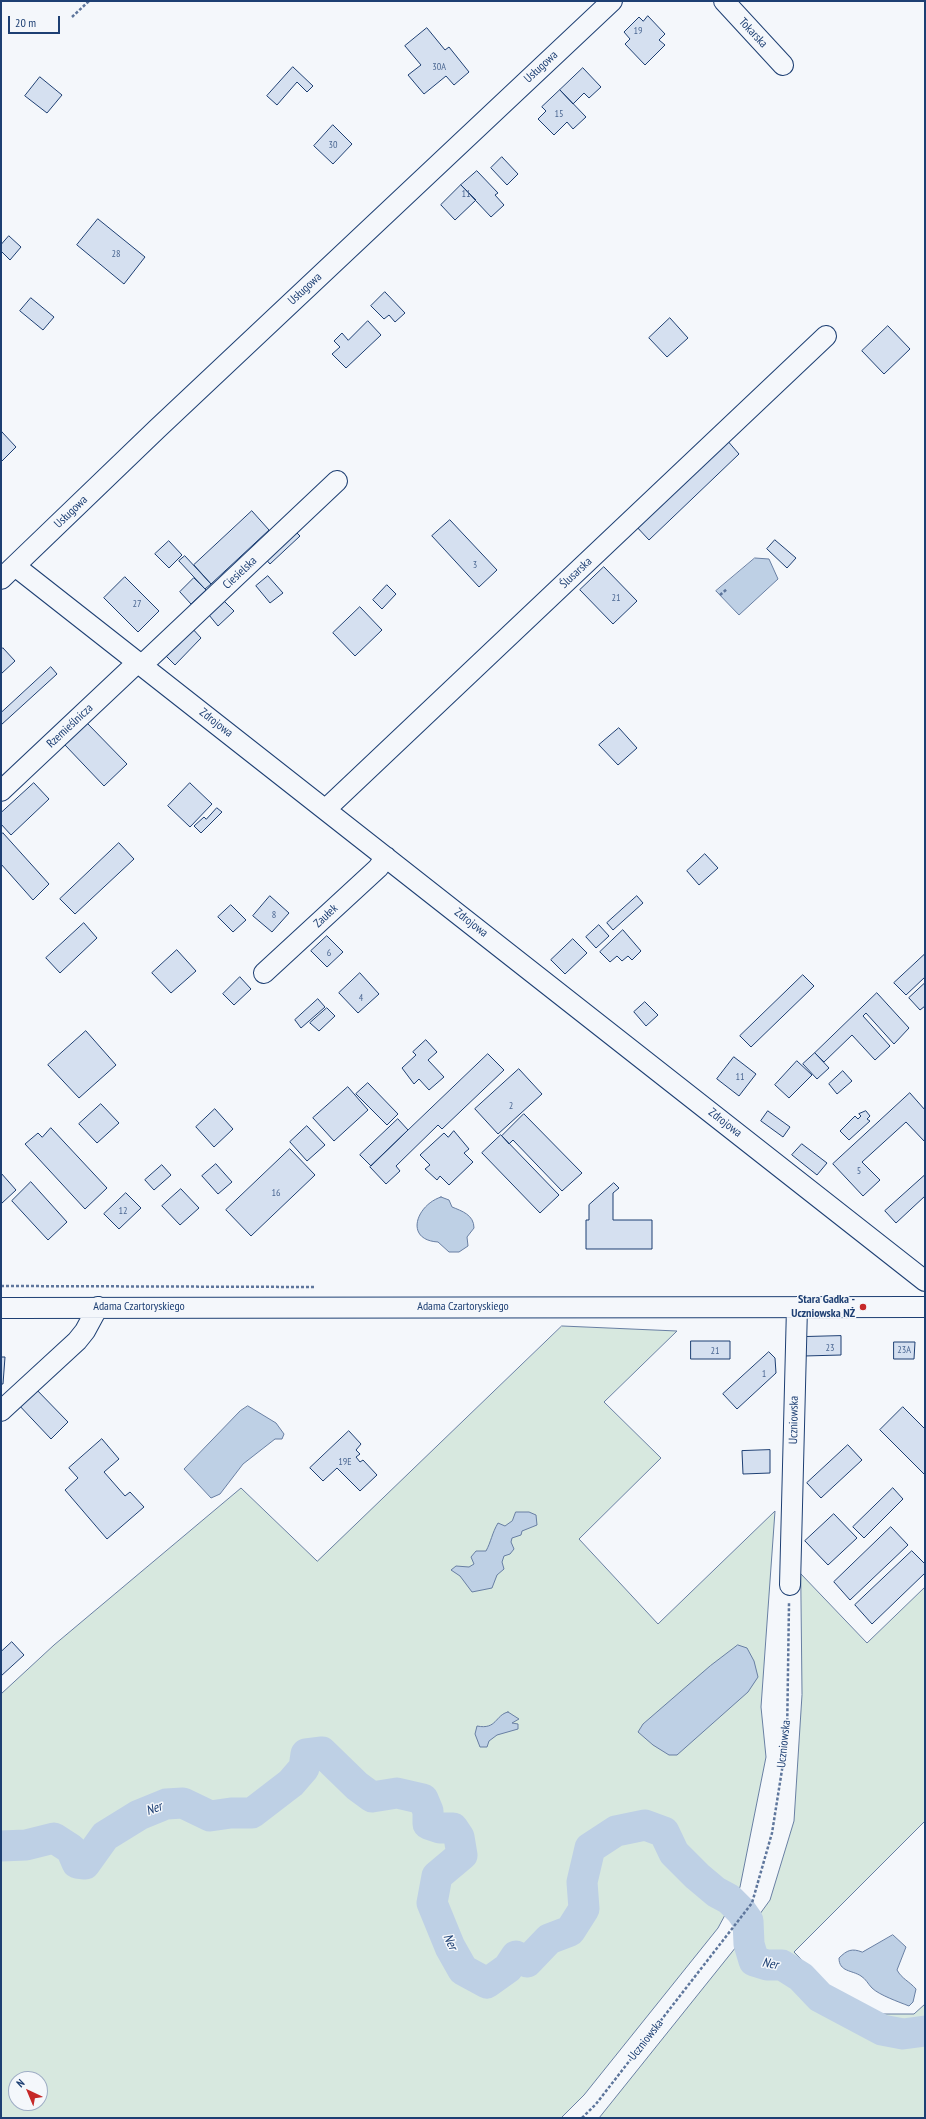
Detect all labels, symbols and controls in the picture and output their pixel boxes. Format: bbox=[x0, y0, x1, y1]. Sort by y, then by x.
scale bar bbox=[10, 8, 62, 34]
text: 20 m bbox=[15, 15, 36, 30]
street label: Tokarska bbox=[736, 15, 770, 51]
house number: 19 bbox=[634, 25, 642, 37]
street label: Usługowa bbox=[521, 48, 561, 86]
house number: 30A bbox=[432, 61, 446, 73]
house number: 15 bbox=[555, 108, 563, 120]
house number: 30 bbox=[329, 139, 337, 151]
house number: 11 bbox=[462, 188, 470, 200]
house number: 28 bbox=[112, 248, 120, 260]
street label: Usługowa bbox=[285, 270, 325, 308]
street label: Usługowa bbox=[51, 493, 91, 531]
street label: Ciesielska bbox=[220, 554, 260, 592]
street label: Ślusarska bbox=[557, 555, 595, 591]
house number: 3 bbox=[473, 559, 477, 571]
house number: 21 bbox=[612, 592, 620, 604]
house number: 27 bbox=[133, 598, 141, 610]
street label: Rzemieślnicza bbox=[44, 701, 96, 751]
street label: Zdrojowa bbox=[196, 705, 236, 741]
street label: Zaułek bbox=[311, 901, 341, 931]
street label: Zdrojowa bbox=[451, 905, 491, 941]
house number: 8 bbox=[272, 909, 276, 921]
house number: 6 bbox=[327, 947, 331, 959]
house number: 4 bbox=[359, 992, 363, 1004]
house number: 11 bbox=[736, 1071, 744, 1083]
house number: 2 bbox=[509, 1100, 513, 1112]
street label: Zdrojowa bbox=[705, 1105, 745, 1141]
house number: 5 bbox=[857, 1165, 861, 1177]
house number: 16 bbox=[272, 1187, 280, 1199]
house number: 12 bbox=[119, 1205, 127, 1217]
place label: Stara Gadka - Uczniowska NŻ bbox=[791, 1293, 855, 1321]
street label: Adama Czartoryskiego bbox=[93, 1300, 185, 1314]
street label: Adama Czartoryskiego bbox=[417, 1300, 509, 1314]
marker: Stara Gadka - Uczniowska NŻ bbox=[858, 1302, 868, 1312]
house number: 23 bbox=[826, 1342, 834, 1354]
house number: 23A bbox=[897, 1344, 911, 1356]
house number: 21 bbox=[711, 1345, 719, 1357]
house number: 1 bbox=[762, 1368, 766, 1380]
street label: Uczniowska bbox=[786, 1396, 802, 1444]
house number: 19E bbox=[338, 1456, 352, 1468]
street label: Uczniowska bbox=[774, 1719, 794, 1769]
water label: Ner bbox=[144, 1799, 164, 1819]
water label: Ner bbox=[440, 1932, 460, 1952]
water label: Ner bbox=[761, 1955, 779, 1973]
street label: Uczniowska bbox=[625, 2017, 667, 2063]
north arrow bbox=[8, 2071, 48, 2111]
text: N bbox=[13, 2076, 27, 2090]

